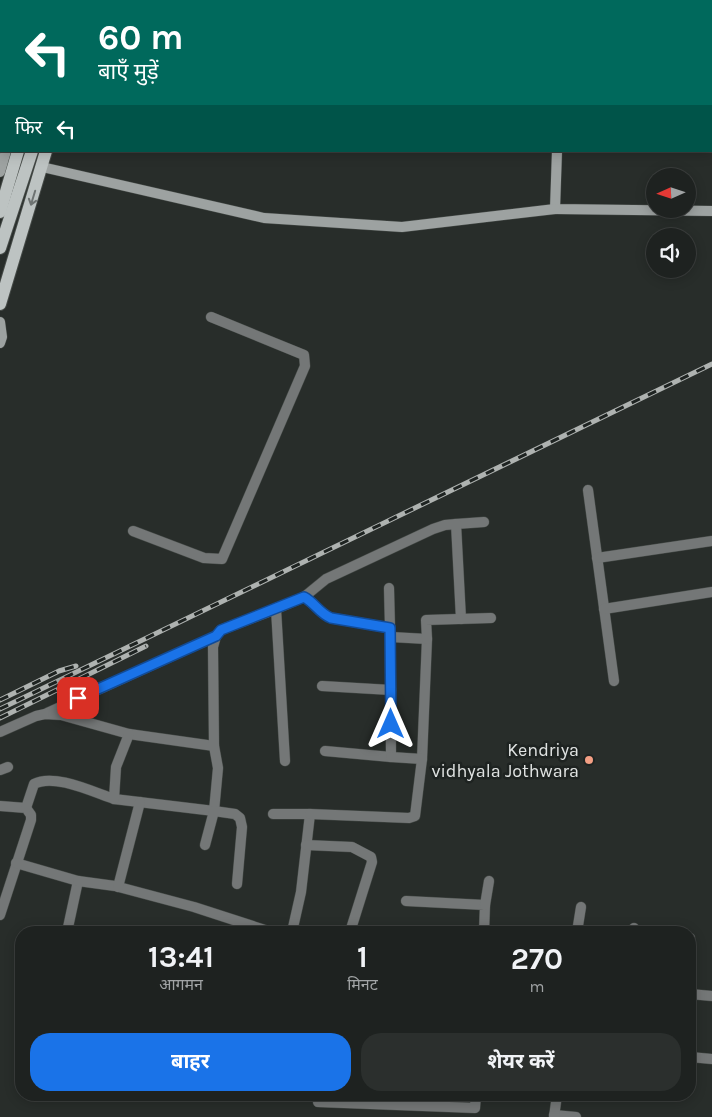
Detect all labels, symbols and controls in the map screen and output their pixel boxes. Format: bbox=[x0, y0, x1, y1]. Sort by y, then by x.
text: 60 m bbox=[98, 17, 183, 58]
icon: left bbox=[15, 20, 80, 85]
text: बाएँ मुड़ें bbox=[98, 59, 159, 85]
icon: left bbox=[52, 115, 80, 143]
text: फिर bbox=[15, 117, 42, 139]
north arrow bbox=[646, 168, 696, 218]
map controls bbox=[646, 168, 696, 278]
one-way arrow bbox=[27, 190, 37, 206]
button: sound bbox=[646, 228, 696, 278]
pin bbox=[57, 677, 99, 719]
icon: arrive bbox=[64, 684, 92, 712]
position arrow bbox=[364, 697, 416, 749]
place label: Kendriya vidhyala Jothwara bbox=[431, 739, 579, 782]
marker: Kendriya vidhyala Jothwara bbox=[583, 754, 595, 766]
text: 13:41 bbox=[148, 939, 214, 975]
text: 1 bbox=[357, 939, 368, 975]
text: 270 bbox=[511, 941, 563, 977]
text: आगमन bbox=[159, 975, 203, 994]
text: मिनट bbox=[347, 975, 378, 994]
text: m bbox=[529, 977, 544, 996]
button: बाहर bbox=[30, 1033, 351, 1091]
button: शेयर करें bbox=[361, 1033, 681, 1091]

